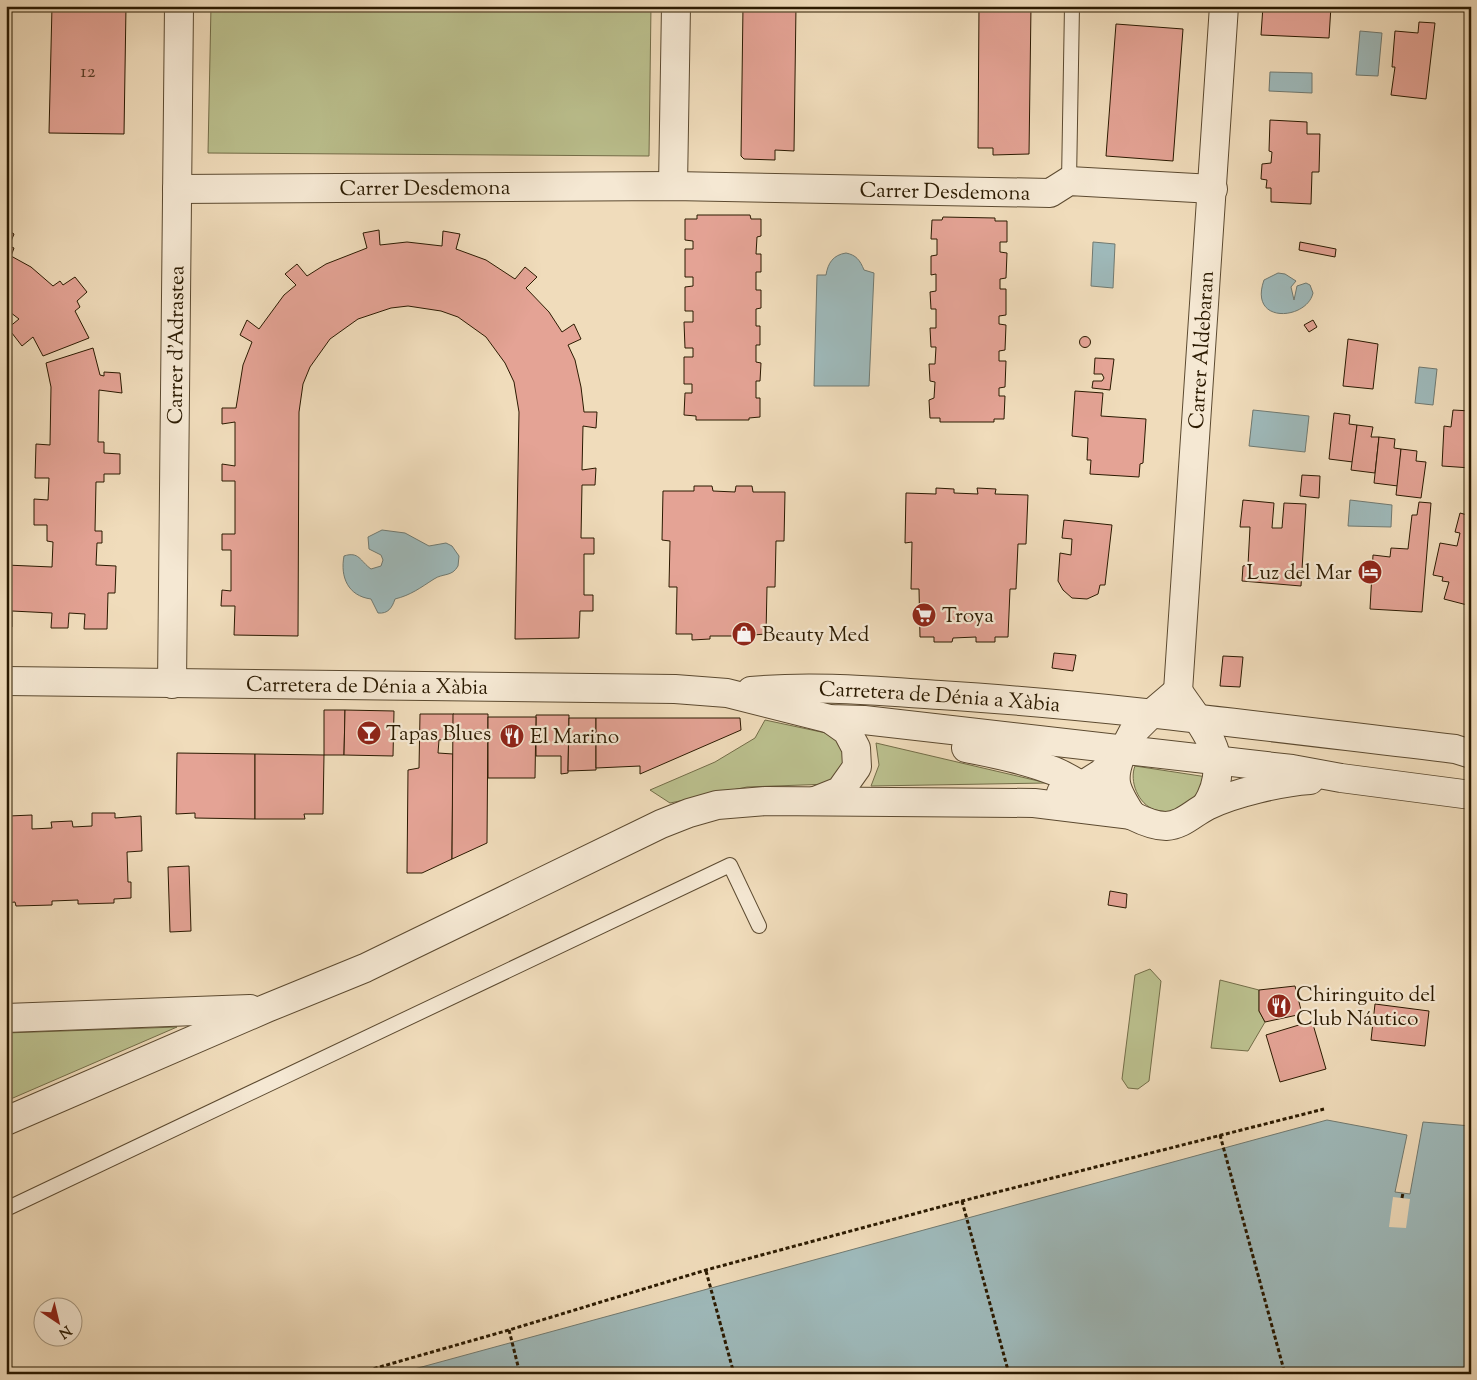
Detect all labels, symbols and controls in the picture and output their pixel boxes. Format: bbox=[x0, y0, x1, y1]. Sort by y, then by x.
house number: 12 bbox=[80, 59, 96, 86]
street label: Carrer Desdemona bbox=[339, 174, 511, 205]
street label: Carrer Desdemona bbox=[859, 176, 1031, 210]
street label: Carrer d'Adrastea bbox=[162, 265, 193, 425]
street label: Carrer Aldebaran bbox=[1183, 270, 1223, 430]
place label: Luz del Mar bbox=[1247, 559, 1352, 589]
hotel icon: Luz del Mar bbox=[1357, 559, 1383, 585]
supermarket icon: Troya bbox=[911, 602, 937, 628]
place label: Troya bbox=[942, 602, 994, 632]
shop icon: Beauty Med bbox=[731, 621, 757, 647]
place label: Beauty Med bbox=[762, 621, 869, 651]
street label: Carretera de Dénia a Xàbia bbox=[246, 671, 488, 704]
street label: Carretera de Dénia a Xàbia bbox=[819, 675, 1062, 721]
bar icon: Tapas Blues bbox=[356, 720, 382, 746]
place label: Tapas Blues bbox=[386, 720, 491, 750]
restaurant icon: El Marino bbox=[499, 723, 525, 749]
place label: El Marino bbox=[530, 723, 619, 753]
place label: Chiringuito del Club Náutico bbox=[1296, 981, 1436, 1035]
restaurant icon: Chiringuito del Club Náutico bbox=[1266, 993, 1292, 1019]
north arrow bbox=[32, 1298, 82, 1348]
text: N bbox=[54, 1320, 75, 1342]

